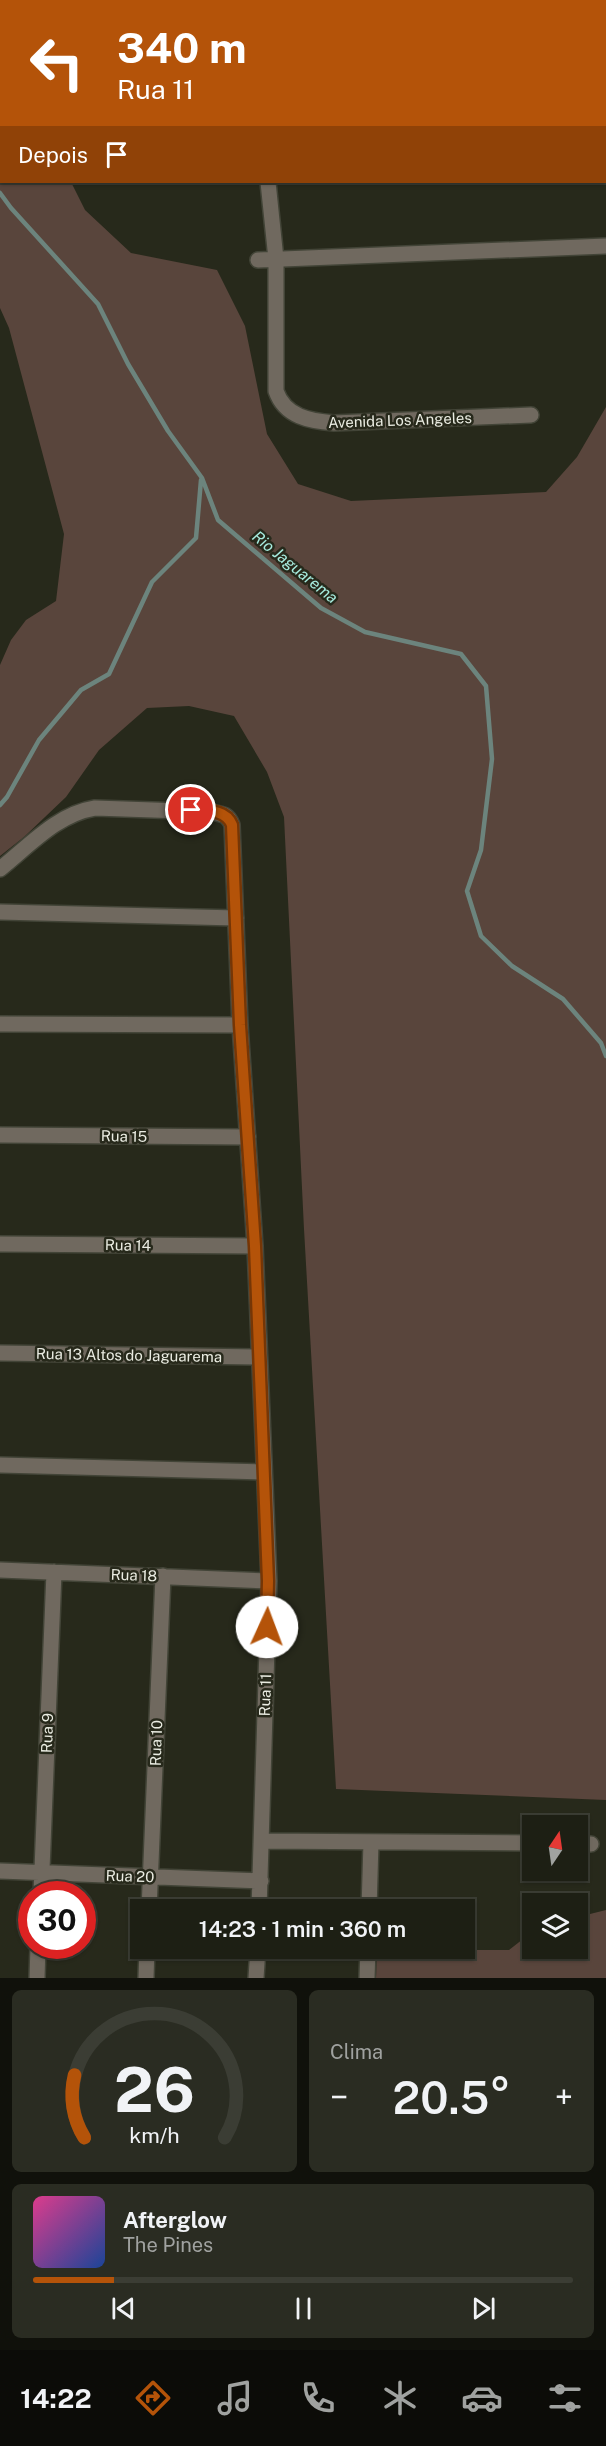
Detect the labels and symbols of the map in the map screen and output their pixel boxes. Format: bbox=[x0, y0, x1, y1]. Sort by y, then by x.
street label: Avenida Los Angeles bbox=[328, 409, 472, 431]
water label: Rio Jaguarema bbox=[248, 527, 342, 607]
pin bbox=[165, 784, 216, 835]
street label: Rua 15 bbox=[101, 1127, 147, 1145]
street label: Rua 14 bbox=[105, 1236, 151, 1254]
street label: Rua 13 Altos do Jaguarema bbox=[36, 1345, 222, 1365]
street label: Rua 18 bbox=[110, 1566, 158, 1584]
position arrow bbox=[235, 1595, 299, 1659]
street label: Rua 11 bbox=[256, 1673, 274, 1717]
street label: Rua 9 bbox=[38, 1713, 56, 1753]
street label: Rua 10 bbox=[147, 1720, 165, 1766]
north arrow bbox=[522, 1815, 588, 1881]
street label: Rua 20 bbox=[105, 1867, 155, 1885]
speed limit sign: 30 bbox=[18, 1881, 96, 1959]

